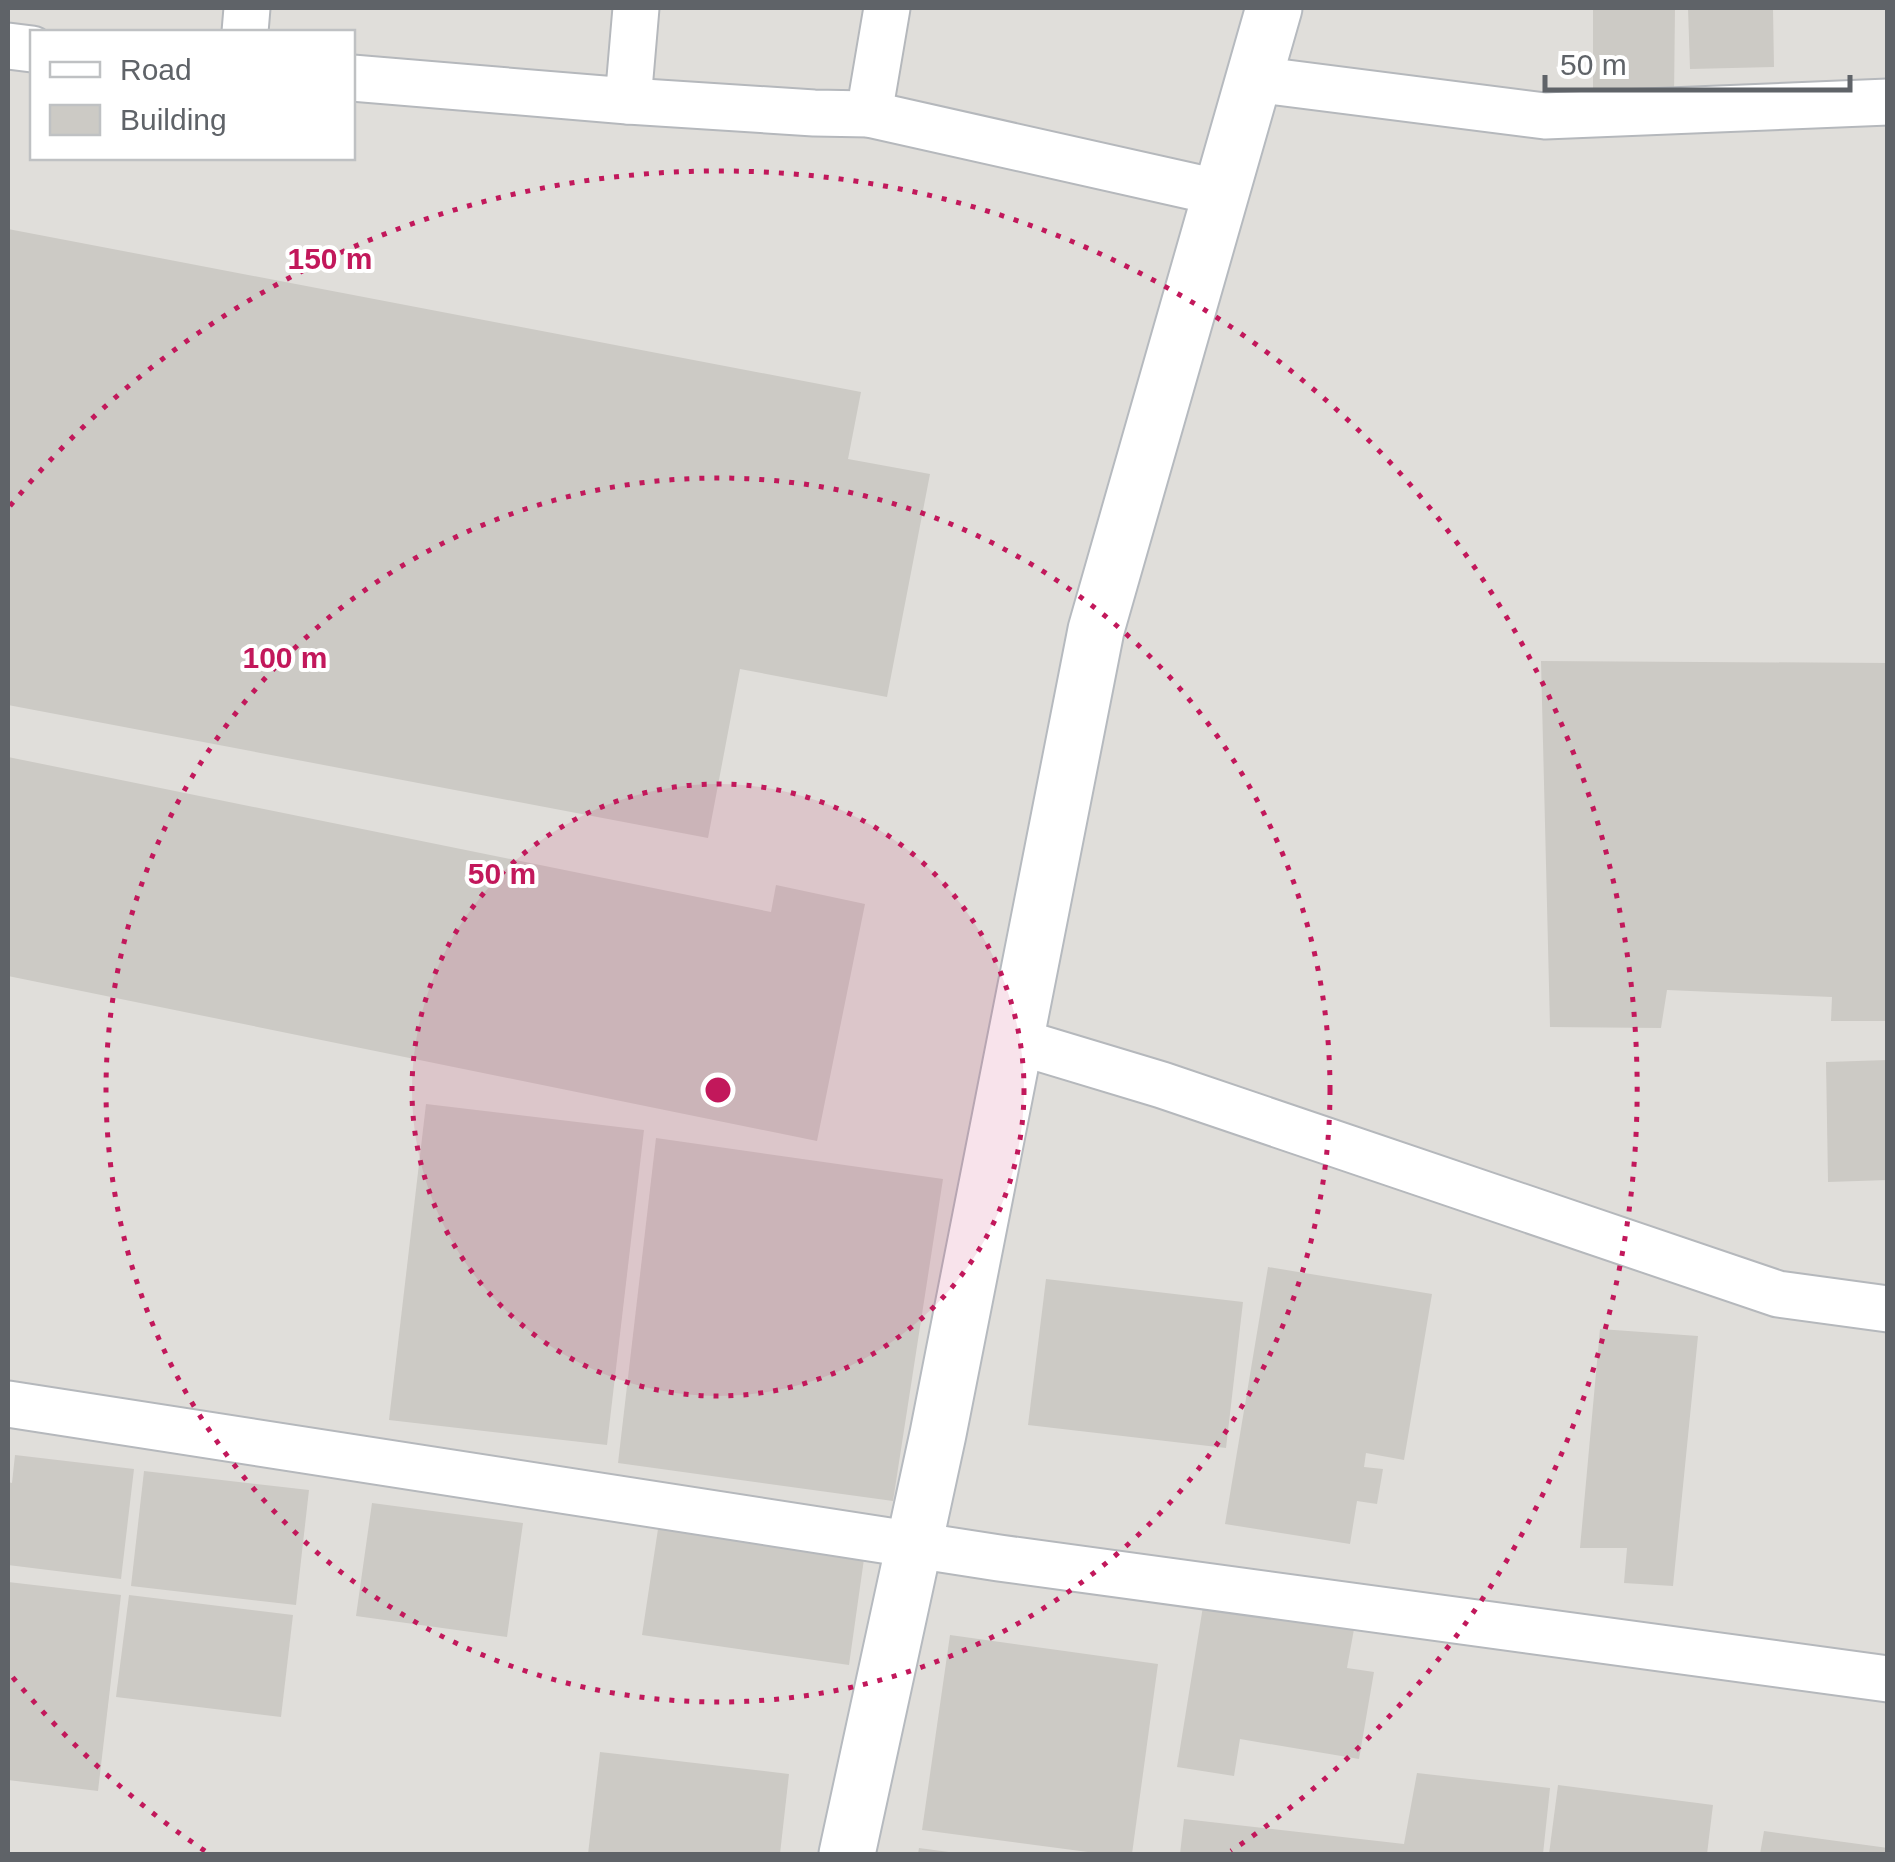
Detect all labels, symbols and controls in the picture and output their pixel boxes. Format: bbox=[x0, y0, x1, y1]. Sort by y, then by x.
legend bbox=[30, 30, 355, 160]
scale bar bbox=[1545, 30, 1850, 92]
text: 50 m bbox=[1560, 48, 1627, 81]
text: Road bbox=[120, 53, 192, 86]
text: Building bbox=[120, 103, 227, 136]
text: 150 m bbox=[287, 242, 373, 275]
text: 100 m bbox=[242, 641, 328, 674]
text: 50 m bbox=[468, 857, 536, 890]
centre of rings bbox=[700, 1072, 736, 1108]

